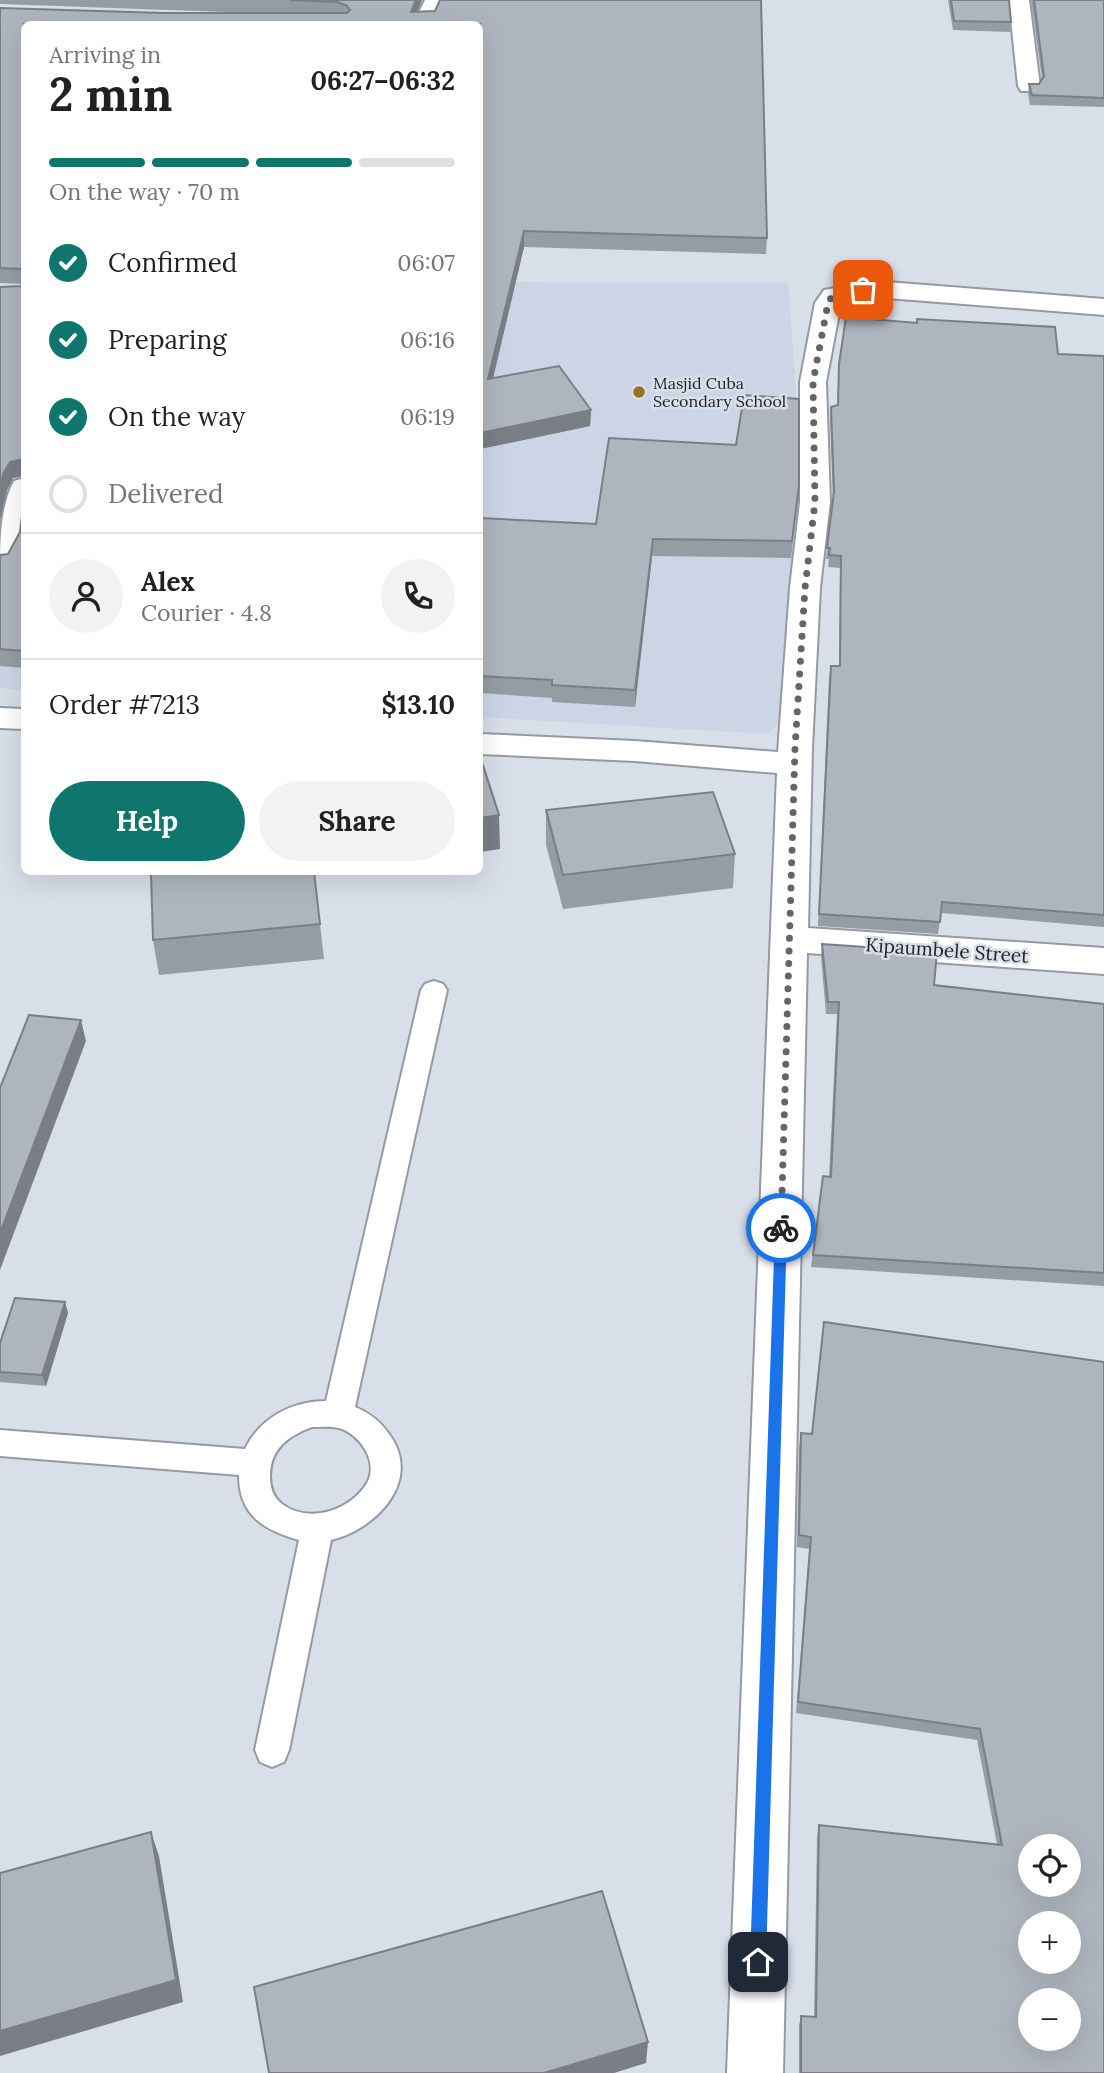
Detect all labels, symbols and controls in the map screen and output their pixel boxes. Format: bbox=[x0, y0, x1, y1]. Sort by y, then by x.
text: Arriving in bbox=[49, 40, 161, 69]
text: 06:27–06:32 bbox=[310, 64, 455, 97]
text: 2 min bbox=[49, 65, 172, 124]
text: On the way · 70 m bbox=[49, 177, 240, 206]
icon: check bbox=[49, 244, 87, 282]
text: Confirmed bbox=[108, 246, 237, 279]
text: 06:07 bbox=[397, 248, 455, 277]
pin bbox=[833, 260, 893, 320]
icon: bag bbox=[844, 271, 882, 309]
icon: check bbox=[49, 321, 87, 359]
text: Preparing bbox=[108, 323, 227, 356]
text: 06:16 bbox=[400, 325, 455, 354]
place label: Masjid Cuba Secondary School bbox=[653, 373, 786, 411]
marker: Masjid Cuba Secondary School bbox=[631, 384, 647, 400]
icon: check bbox=[49, 398, 87, 436]
text: On the way bbox=[108, 400, 245, 433]
text: 06:19 bbox=[400, 402, 455, 431]
text: Delivered bbox=[108, 477, 224, 510]
button: person bbox=[49, 559, 123, 633]
button: phone bbox=[381, 559, 455, 633]
text: Alex bbox=[141, 565, 195, 598]
text: Courier · 4.8 bbox=[141, 598, 272, 627]
text: Order #7213 bbox=[49, 688, 200, 721]
text: $13.10 bbox=[381, 688, 455, 721]
button: Help bbox=[49, 781, 245, 861]
button: Share bbox=[259, 781, 455, 861]
street label: Kipaumbele Street bbox=[865, 932, 1030, 968]
courier bbox=[746, 1193, 816, 1263]
icon: bike bbox=[762, 1209, 800, 1247]
map controls bbox=[1018, 1834, 1081, 2051]
button: locate bbox=[1018, 1834, 1081, 1897]
button: + bbox=[1018, 1911, 1081, 1974]
pin bbox=[728, 1932, 788, 1992]
icon: home bbox=[739, 1943, 777, 1981]
button: − bbox=[1018, 1988, 1081, 2051]

